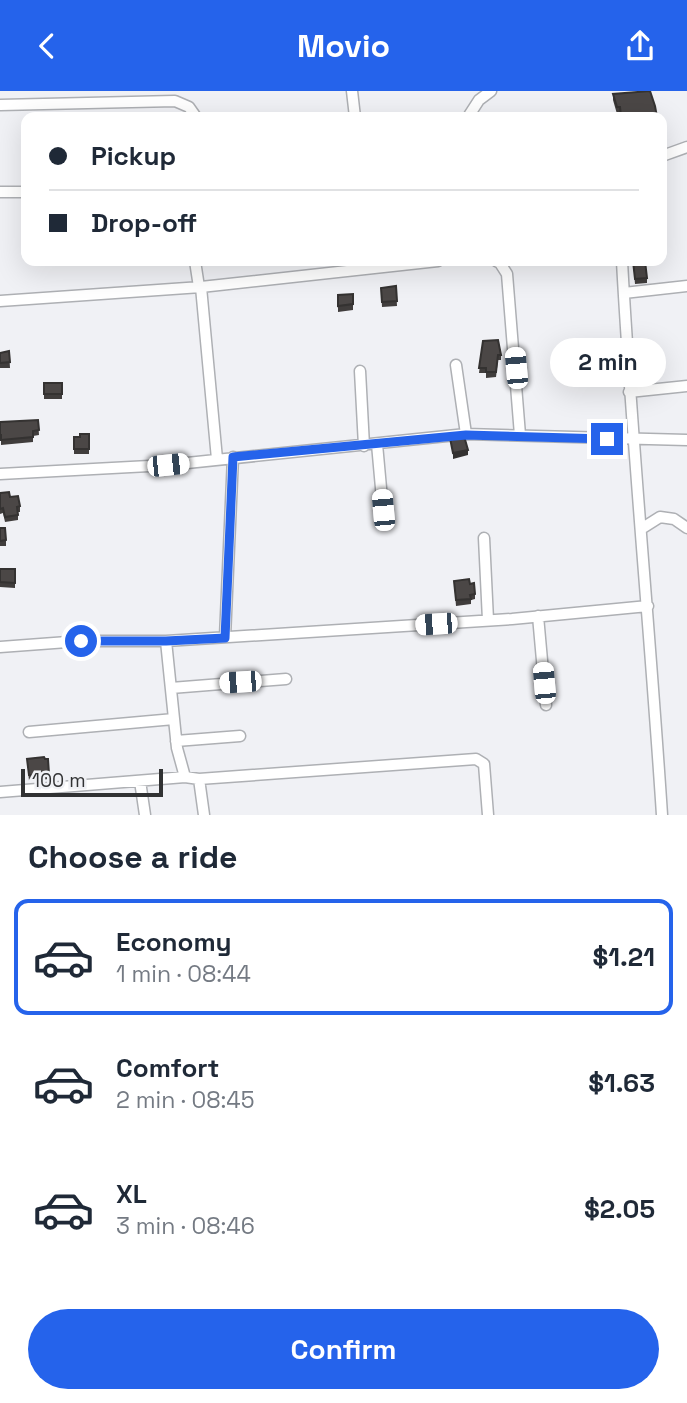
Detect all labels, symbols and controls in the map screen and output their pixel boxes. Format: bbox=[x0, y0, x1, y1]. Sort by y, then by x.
text: Movio bbox=[297, 26, 390, 66]
icon: back bbox=[28, 27, 66, 65]
icon: share bbox=[621, 27, 659, 65]
text: Pickup bbox=[91, 139, 176, 173]
text: Drop-off bbox=[91, 206, 197, 240]
callout: 2 min bbox=[549, 337, 665, 387]
car bbox=[504, 346, 529, 390]
text: 2 min bbox=[578, 347, 638, 377]
route end bbox=[591, 423, 623, 455]
car bbox=[147, 452, 190, 478]
car bbox=[371, 488, 396, 532]
car bbox=[415, 612, 458, 636]
route start bbox=[65, 625, 97, 657]
car bbox=[532, 661, 557, 705]
car bbox=[219, 670, 262, 694]
scale bar bbox=[21, 766, 163, 798]
text: 100 m bbox=[32, 768, 86, 793]
text: Choose a ride bbox=[28, 837, 238, 877]
text: Economy bbox=[116, 925, 232, 959]
icon: car bbox=[32, 926, 95, 989]
text: $1.21 bbox=[593, 940, 655, 974]
text: 1 min · 08:44 bbox=[116, 959, 251, 989]
text: Comfort bbox=[116, 1051, 219, 1085]
icon: car bbox=[32, 1052, 95, 1115]
text: $1.63 bbox=[588, 1066, 655, 1100]
text: 2 min · 08:45 bbox=[116, 1085, 254, 1115]
text: XL bbox=[116, 1177, 147, 1211]
icon: car bbox=[32, 1178, 95, 1241]
text: $2.05 bbox=[584, 1192, 655, 1226]
text: 3 min · 08:46 bbox=[116, 1211, 255, 1241]
button: Confirm bbox=[28, 1309, 659, 1389]

